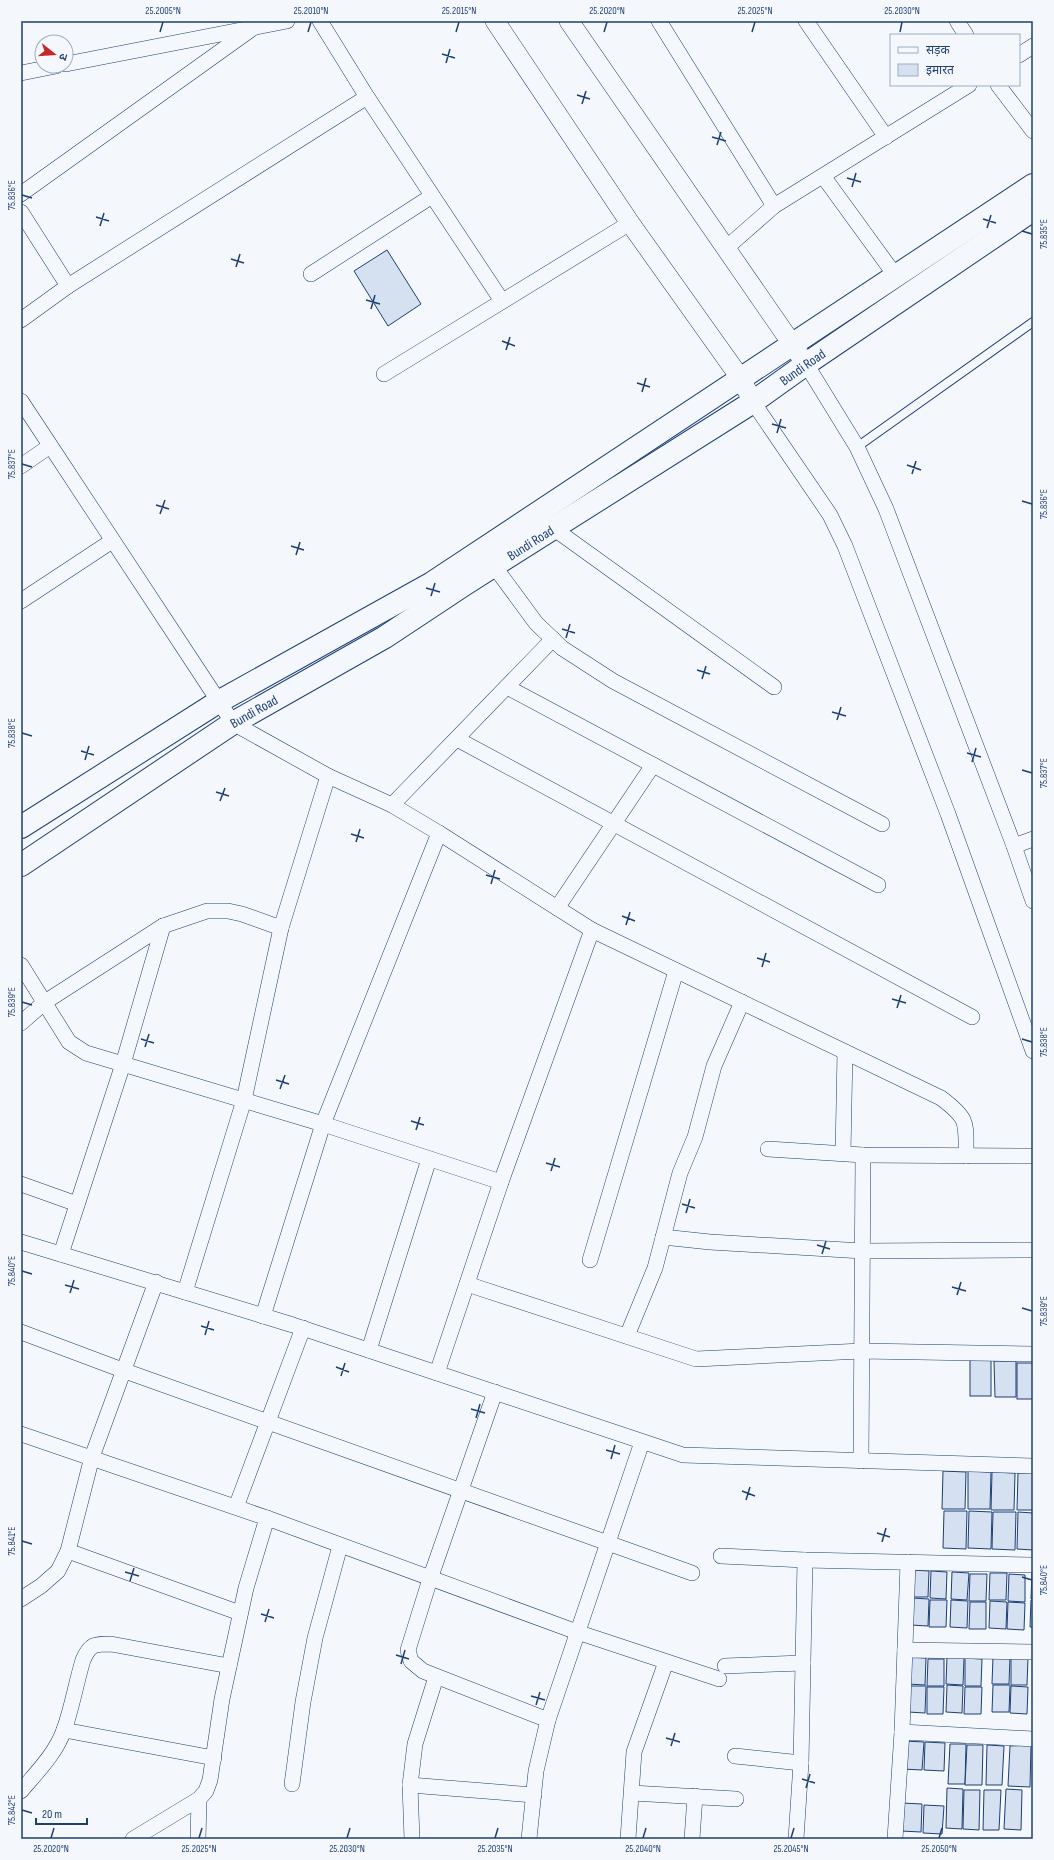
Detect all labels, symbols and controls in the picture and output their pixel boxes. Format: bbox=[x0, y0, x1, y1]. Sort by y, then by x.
text: 25.2005°N bbox=[145, 5, 181, 17]
text: 25.2010°N bbox=[294, 5, 328, 17]
text: 25.2015°N bbox=[442, 5, 476, 17]
text: 25.2020°N bbox=[589, 5, 625, 17]
text: 25.2025°N bbox=[737, 5, 773, 17]
text: 25.2030°N bbox=[884, 5, 920, 17]
north arrow bbox=[34, 34, 74, 74]
legend bbox=[890, 34, 1020, 86]
text: सड़क bbox=[926, 43, 951, 58]
text: उ bbox=[56, 52, 70, 62]
text: इमारत bbox=[926, 63, 955, 78]
text: 75.836°E bbox=[6, 180, 18, 210]
text: 75.835°E bbox=[1038, 219, 1050, 249]
street label: Bundi Road bbox=[776, 345, 829, 389]
text: 75.837°E bbox=[6, 449, 18, 479]
text: 75.836°E bbox=[1038, 489, 1050, 519]
street label: Bundi Road bbox=[504, 522, 557, 564]
street label: Bundi Road bbox=[227, 691, 281, 731]
text: 75.838°E bbox=[6, 718, 18, 748]
text: 75.837°E bbox=[1038, 758, 1050, 788]
text: 75.839°E bbox=[6, 987, 18, 1017]
text: 75.838°E bbox=[1038, 1027, 1050, 1057]
text: 75.840°E bbox=[6, 1256, 18, 1286]
text: 75.839°E bbox=[1038, 1296, 1050, 1326]
text: 75.841°E bbox=[6, 1527, 18, 1555]
text: 75.840°E bbox=[1038, 1565, 1050, 1595]
text: 75.842°E bbox=[6, 1795, 18, 1825]
scale bar bbox=[36, 1800, 87, 1826]
text: 20 m bbox=[42, 1807, 62, 1822]
text: 25.2020°N bbox=[33, 1843, 69, 1855]
text: 25.2025°N bbox=[181, 1843, 217, 1855]
text: 25.2030°N bbox=[329, 1843, 365, 1855]
text: 25.2035°N bbox=[477, 1843, 513, 1855]
text: 25.2040°N bbox=[625, 1843, 661, 1855]
text: 25.2045°N bbox=[773, 1843, 809, 1855]
text: 25.2050°N bbox=[921, 1843, 957, 1855]

